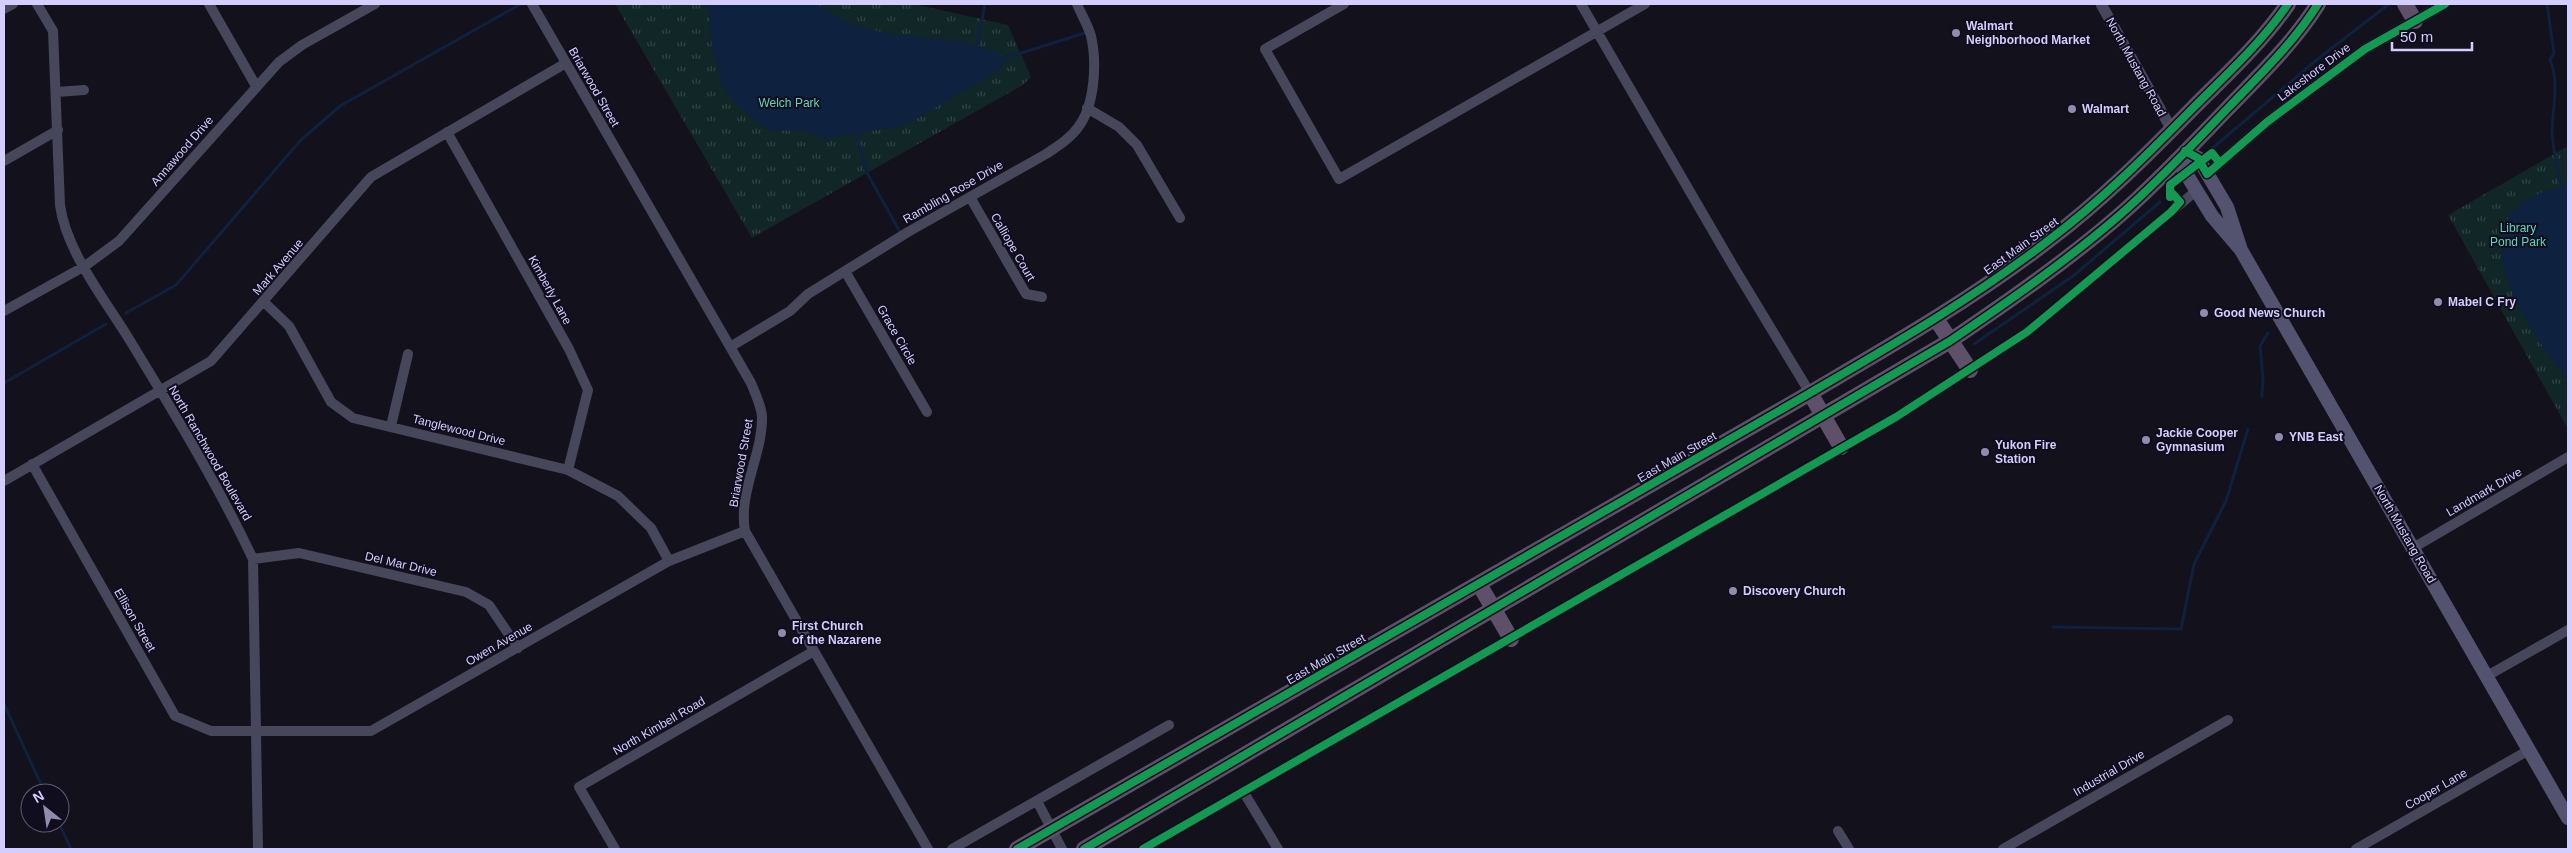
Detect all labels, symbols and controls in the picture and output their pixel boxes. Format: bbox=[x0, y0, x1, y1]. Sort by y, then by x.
street label: North Mustang Road bbox=[2103, 15, 2169, 119]
place label: Walmart Neighborhood Market bbox=[1966, 19, 2090, 47]
scale bar bbox=[2392, 20, 2472, 52]
marker: Walmart Neighborhood Market bbox=[1950, 27, 1962, 39]
text: 50 m bbox=[2400, 28, 2433, 45]
street label: Lakeshore Drive bbox=[2275, 40, 2353, 104]
street label: Briarwood Street bbox=[566, 45, 623, 130]
park label: Welch Park bbox=[758, 96, 821, 110]
place label: Walmart bbox=[2082, 102, 2129, 116]
marker: Walmart bbox=[2066, 103, 2078, 115]
street label: Annawood Drive bbox=[148, 113, 216, 189]
street label: Rambling Rose Drive bbox=[900, 157, 1006, 226]
street label: Calliope Court bbox=[988, 211, 1038, 284]
street label: East Main Street bbox=[1981, 214, 2062, 278]
park label: Library Pond Park bbox=[2490, 221, 2547, 249]
street label: Mark Avenue bbox=[250, 236, 306, 298]
street label: Kimberly Lane bbox=[525, 253, 575, 327]
place label: Mabel C Fry bbox=[2448, 295, 2516, 309]
marker: Mabel C Fry bbox=[2432, 296, 2444, 308]
street label: Grace Circle bbox=[874, 303, 920, 368]
place label: Good News Church bbox=[2214, 306, 2325, 320]
marker: Good News Church bbox=[2198, 307, 2210, 319]
street label: North Ranchwood Boulevard bbox=[166, 383, 254, 523]
street label: Tanglewood Drive bbox=[411, 412, 507, 448]
street label: Briarwood Street bbox=[726, 417, 756, 508]
place label: Jackie Cooper Gymnasium bbox=[2156, 426, 2238, 454]
street label: East Main Street bbox=[1635, 428, 1719, 485]
place label: YNB East bbox=[2289, 430, 2343, 444]
marker: YNB East bbox=[2273, 431, 2285, 443]
marker: Jackie Cooper Gymnasium bbox=[2140, 434, 2152, 446]
place label: Yukon Fire Station bbox=[1995, 438, 2057, 466]
marker: Yukon Fire Station bbox=[1979, 446, 1991, 458]
street label: Landmark Drive bbox=[2444, 465, 2524, 519]
street label: North Mustang Road bbox=[2371, 483, 2439, 585]
street label: Del Mar Drive bbox=[364, 549, 439, 579]
place label: Discovery Church bbox=[1743, 584, 1846, 598]
marker: Discovery Church bbox=[1727, 585, 1739, 597]
street label: Ellison Street bbox=[111, 586, 159, 655]
street label: Owen Avenue bbox=[463, 619, 535, 669]
place label: First Church of the Nazarene bbox=[792, 619, 882, 647]
marker: First Church of the Nazarene bbox=[776, 627, 788, 639]
street label: East Main Street bbox=[1284, 630, 1368, 687]
street label: North Kimbell Road bbox=[610, 694, 708, 758]
street label: Industrial Drive bbox=[2071, 747, 2147, 799]
street label: Cooper Lane bbox=[2402, 765, 2470, 812]
north arrow bbox=[20, 783, 70, 833]
text: N bbox=[30, 787, 47, 806]

